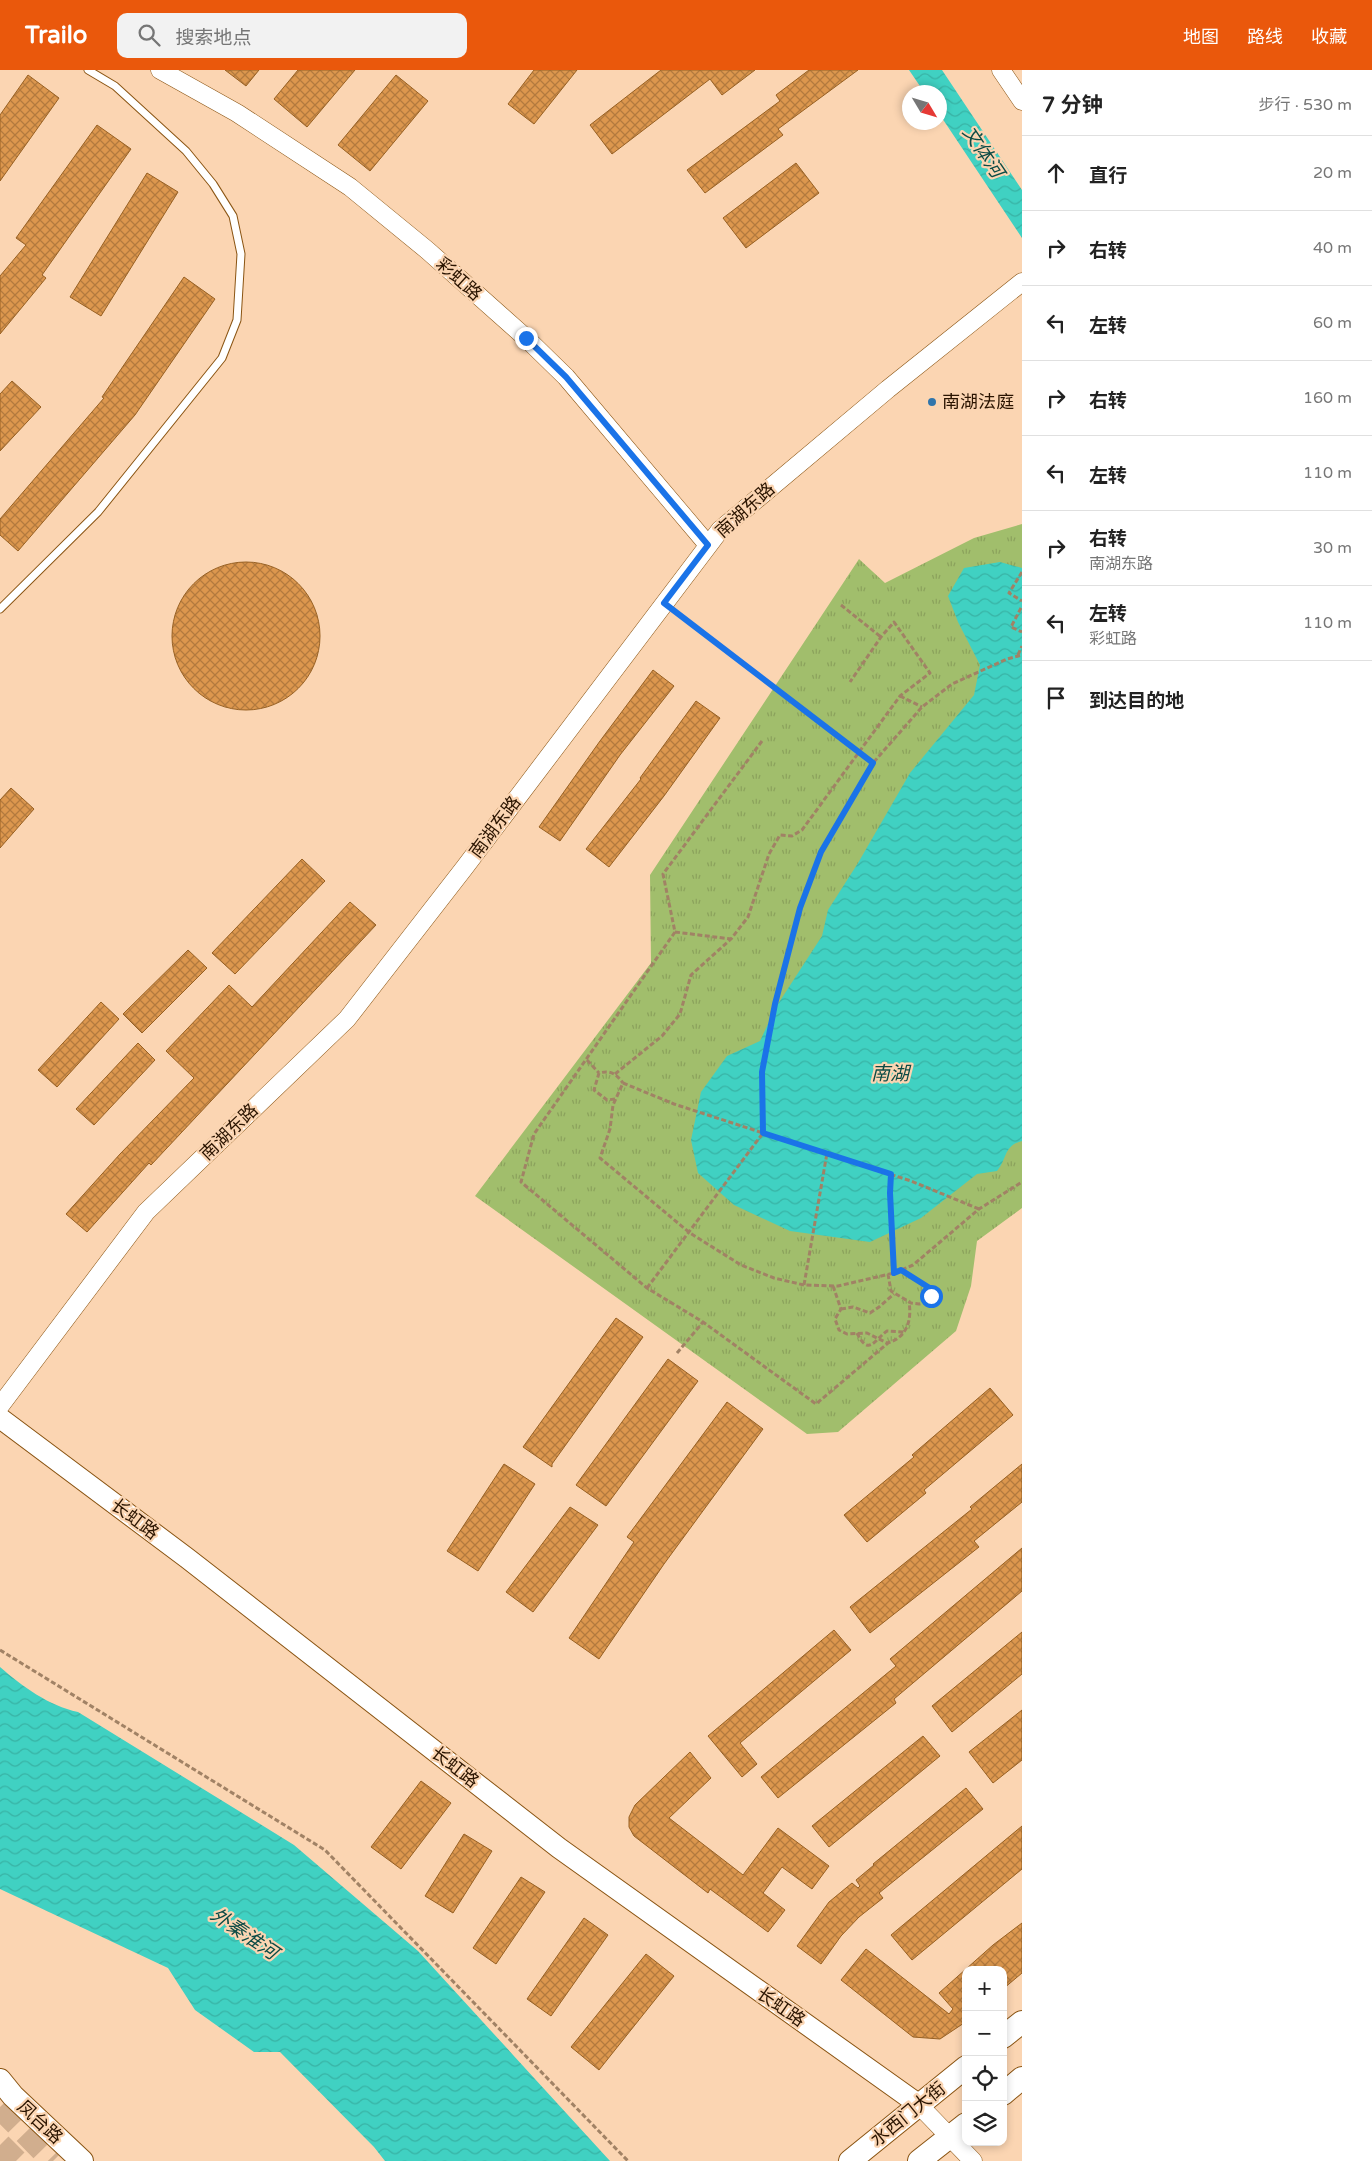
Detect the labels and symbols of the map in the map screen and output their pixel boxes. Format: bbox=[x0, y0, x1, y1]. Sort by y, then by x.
north arrow bbox=[902, 85, 947, 130]
water label: 文体河 bbox=[958, 122, 1010, 185]
street label: 彩虹路 bbox=[432, 253, 486, 305]
route end bbox=[515, 327, 538, 350]
place label: 南湖法庭 bbox=[942, 391, 1014, 413]
marker: 南湖法庭 bbox=[926, 396, 938, 408]
street label: 南湖东路 bbox=[711, 478, 779, 542]
street label: 南湖东路 bbox=[465, 792, 525, 862]
water label: 南湖 bbox=[871, 1063, 912, 1085]
street label: 南湖东路 bbox=[195, 1099, 263, 1165]
route start bbox=[920, 1285, 943, 1308]
street label: 长虹路 bbox=[107, 1494, 163, 1544]
street label: 长虹路 bbox=[427, 1742, 483, 1792]
water label: 外秦淮河 bbox=[206, 1904, 285, 1967]
street label: 长虹路 bbox=[753, 1983, 809, 2031]
street label: 水西门大街 bbox=[866, 2077, 950, 2151]
street label: 凤台路 bbox=[13, 2096, 67, 2148]

